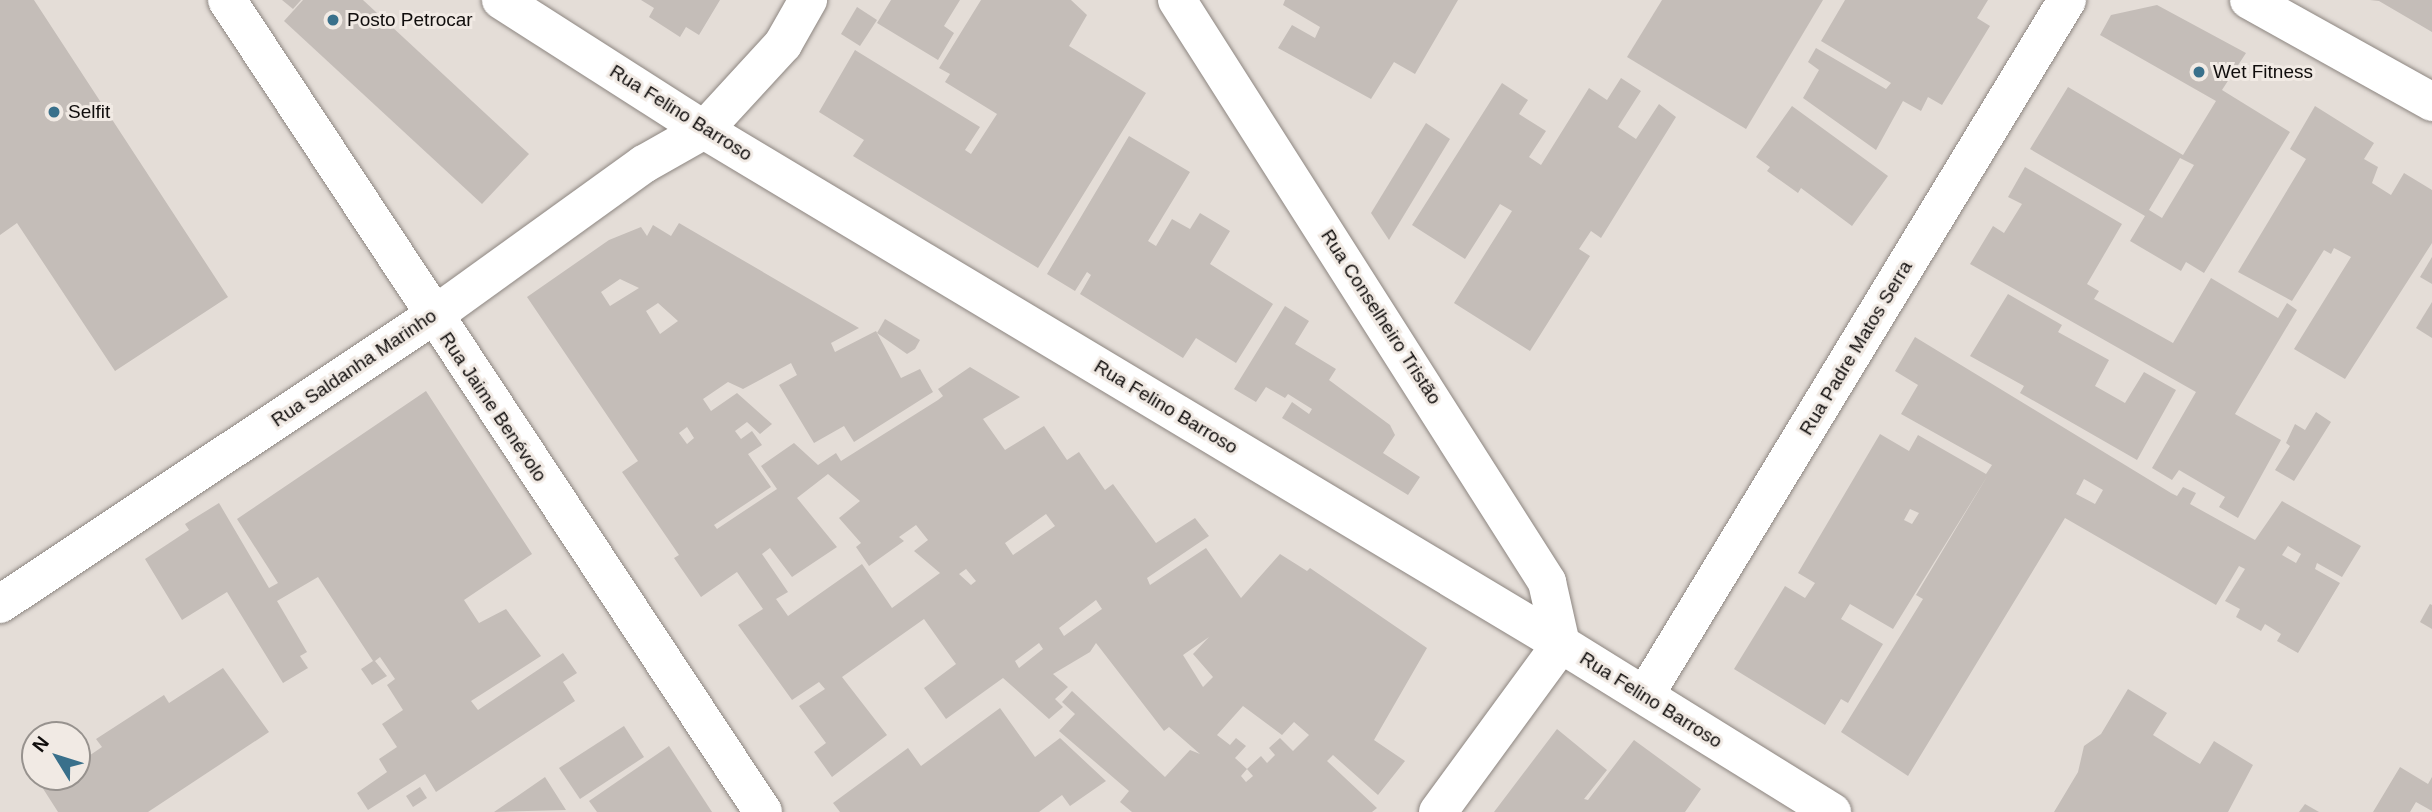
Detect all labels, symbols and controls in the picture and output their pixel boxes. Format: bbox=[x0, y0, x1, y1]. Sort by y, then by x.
place label: Posto Petrocar bbox=[347, 9, 473, 31]
marker: Posto Petrocar bbox=[325, 12, 341, 28]
street label: Rua Felino Barroso bbox=[606, 60, 756, 166]
place label: Wet Fitness bbox=[2213, 61, 2313, 83]
marker: Wet Fitness bbox=[2191, 64, 2207, 80]
place label: Selfit bbox=[68, 101, 110, 123]
marker: Selfit bbox=[46, 104, 62, 120]
street label: Rua Conselheiro Tristão bbox=[1316, 225, 1446, 409]
street label: Rua Padre Matos Serra bbox=[1795, 257, 1917, 439]
street label: Rua Saldanha Marinho bbox=[267, 304, 441, 432]
street label: Rua Jaime Benévolo bbox=[435, 328, 551, 486]
street label: Rua Felino Barroso bbox=[1090, 355, 1242, 459]
street label: Rua Felino Barroso bbox=[1576, 647, 1726, 753]
north arrow bbox=[21, 721, 91, 791]
text: N bbox=[28, 732, 53, 756]

